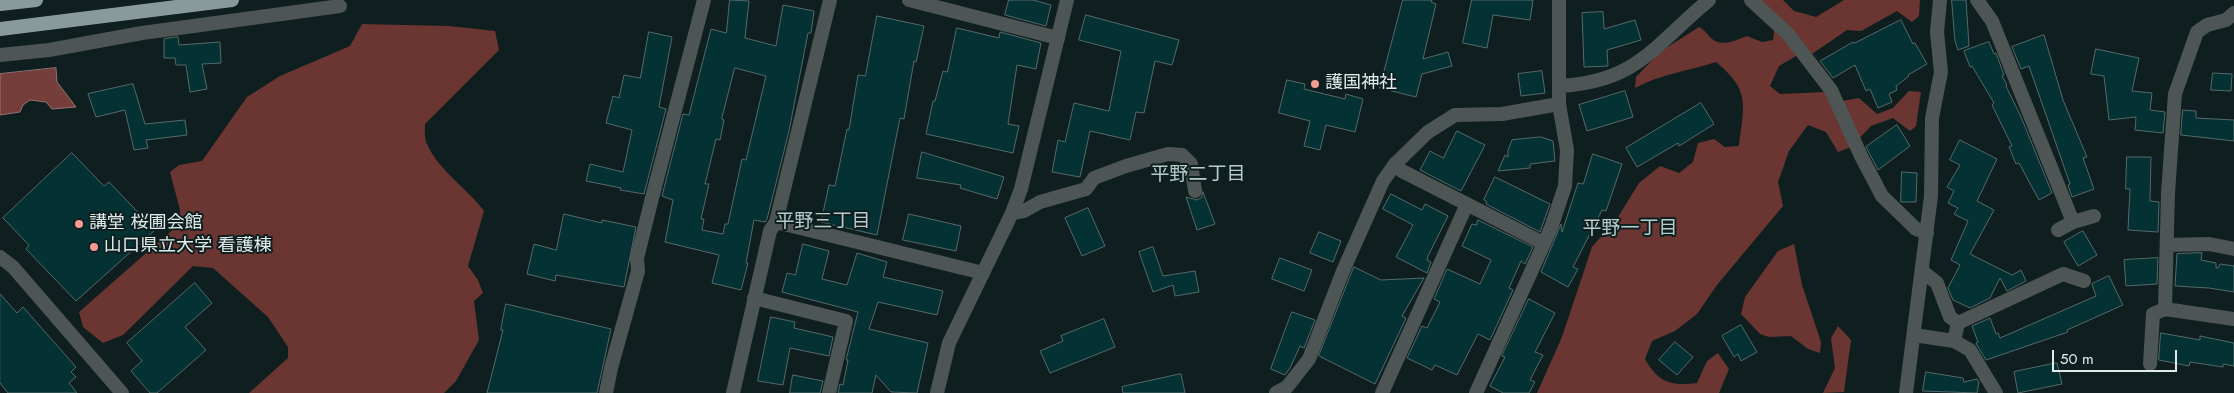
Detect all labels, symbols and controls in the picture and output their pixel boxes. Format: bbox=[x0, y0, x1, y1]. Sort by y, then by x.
place label: 護国神社 bbox=[1325, 73, 1397, 95]
marker: 護国神社 bbox=[1309, 78, 1321, 90]
district label: 平野二丁目 bbox=[1151, 164, 1245, 186]
district label: 平野三丁目 bbox=[776, 211, 870, 233]
place label: 講堂 桜圃会館 bbox=[89, 213, 202, 235]
marker: 講堂 桜圃会館 bbox=[73, 218, 85, 230]
district label: 平野一丁目 bbox=[1583, 218, 1677, 240]
place label: 山口県立大学 看護棟 bbox=[104, 236, 271, 258]
marker: 山口県立大学 看護棟 bbox=[88, 241, 100, 253]
scale bar bbox=[2054, 340, 2179, 372]
text: 50 m bbox=[2060, 348, 2094, 370]

